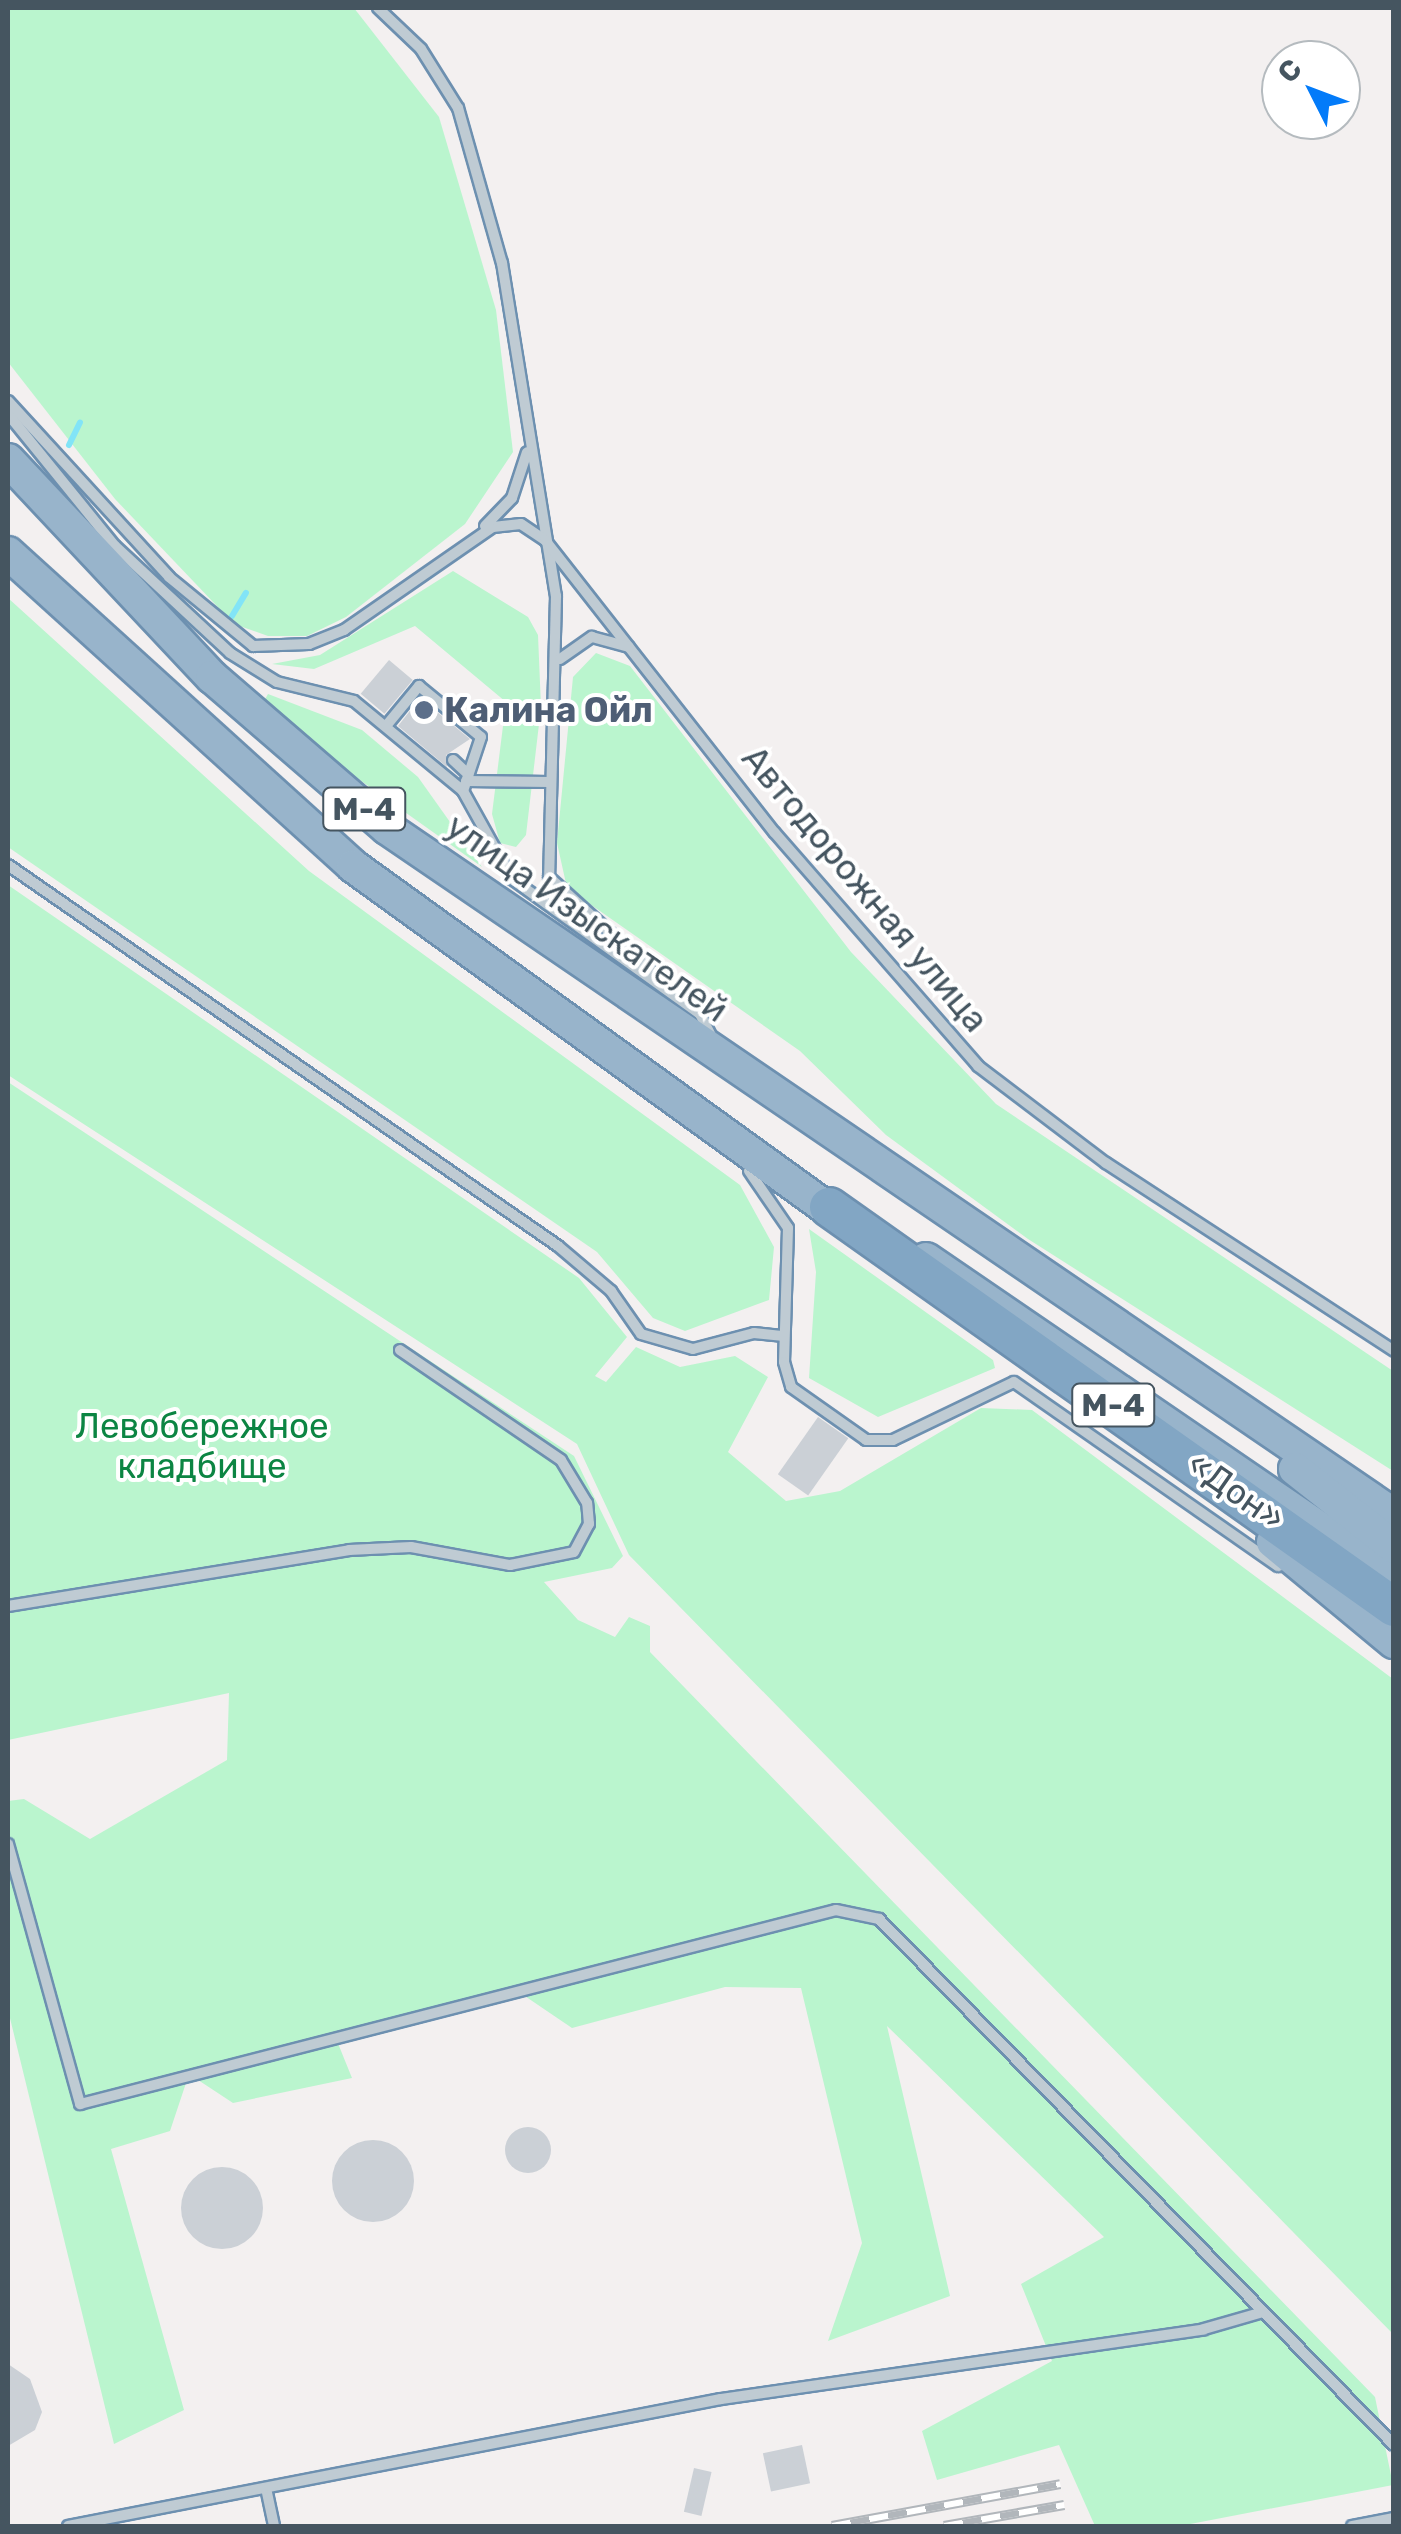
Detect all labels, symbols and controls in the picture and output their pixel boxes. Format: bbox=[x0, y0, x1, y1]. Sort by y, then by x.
north arrow bbox=[1261, 40, 1361, 140]
text: С bbox=[1271, 53, 1309, 89]
place label: Калина Ойл bbox=[444, 689, 653, 731]
marker: Калина Ойл bbox=[413, 699, 435, 721]
street label: Автодорожная улица bbox=[733, 738, 997, 1040]
road number: М-4 bbox=[322, 782, 406, 836]
street label: улица Изыскателей bbox=[438, 805, 736, 1031]
road number: М-4 bbox=[1070, 1378, 1156, 1432]
park label: Левобережное кладбище bbox=[75, 1405, 329, 1487]
street label: «Дон» bbox=[1179, 1443, 1293, 1539]

